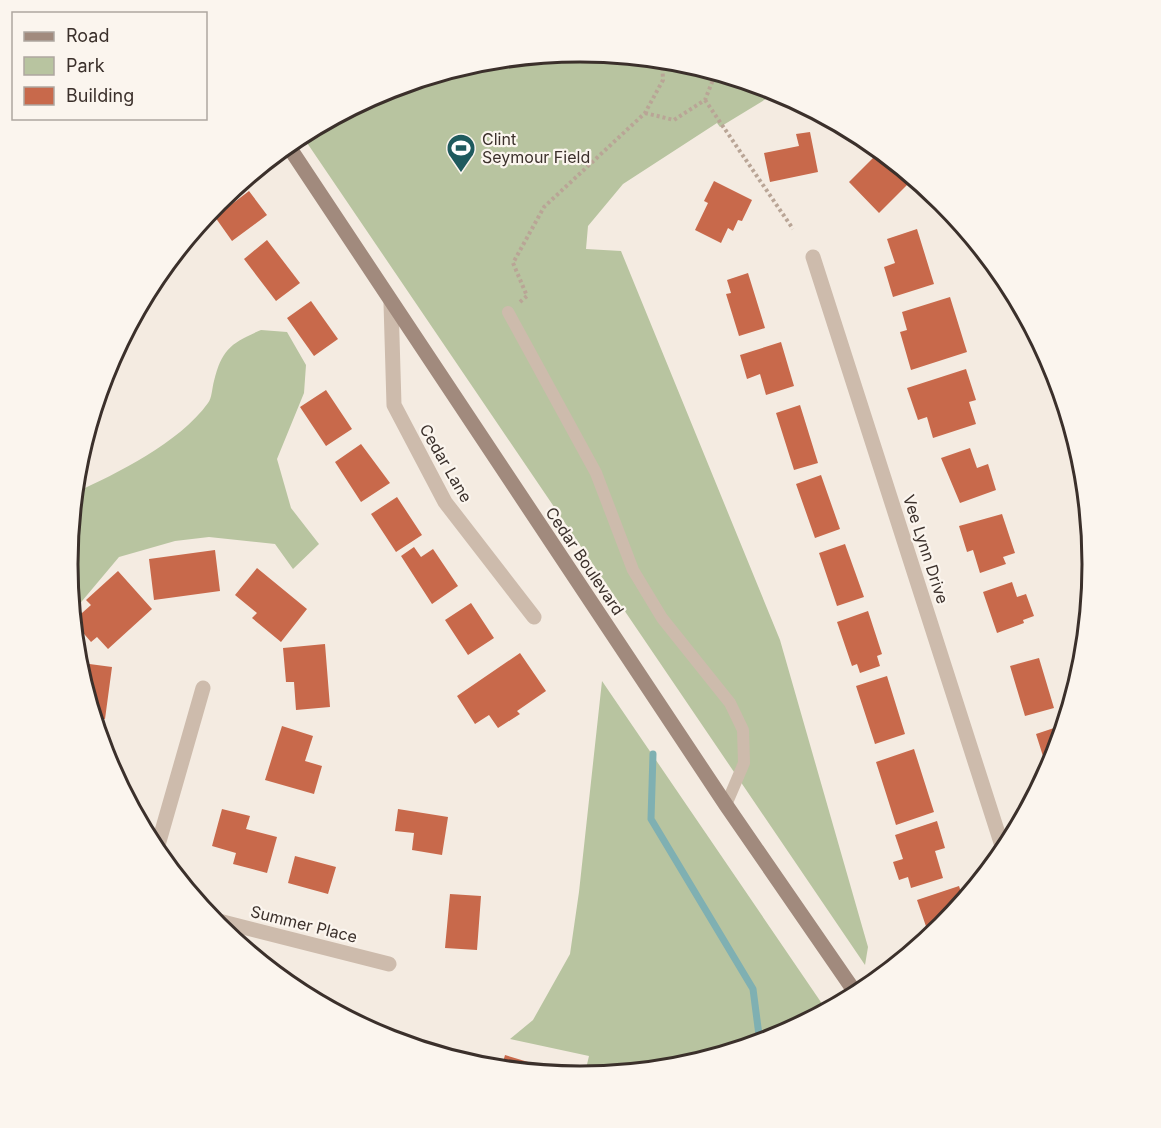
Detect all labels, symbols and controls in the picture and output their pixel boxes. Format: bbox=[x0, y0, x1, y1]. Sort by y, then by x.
legend bbox=[12, 12, 207, 120]
text: Road bbox=[66, 25, 109, 46]
text: Park bbox=[66, 55, 105, 76]
text: Building bbox=[66, 85, 134, 106]
place label: Clint Seymour Field bbox=[482, 129, 590, 167]
sports icon: Clint Seymour Field bbox=[445, 132, 477, 174]
street label: Cedar Lane bbox=[416, 420, 476, 506]
street label: Vee Lynn Drive bbox=[899, 492, 953, 606]
street label: Cedar Boulevard bbox=[541, 503, 629, 619]
street label: Summer Place bbox=[249, 901, 359, 947]

